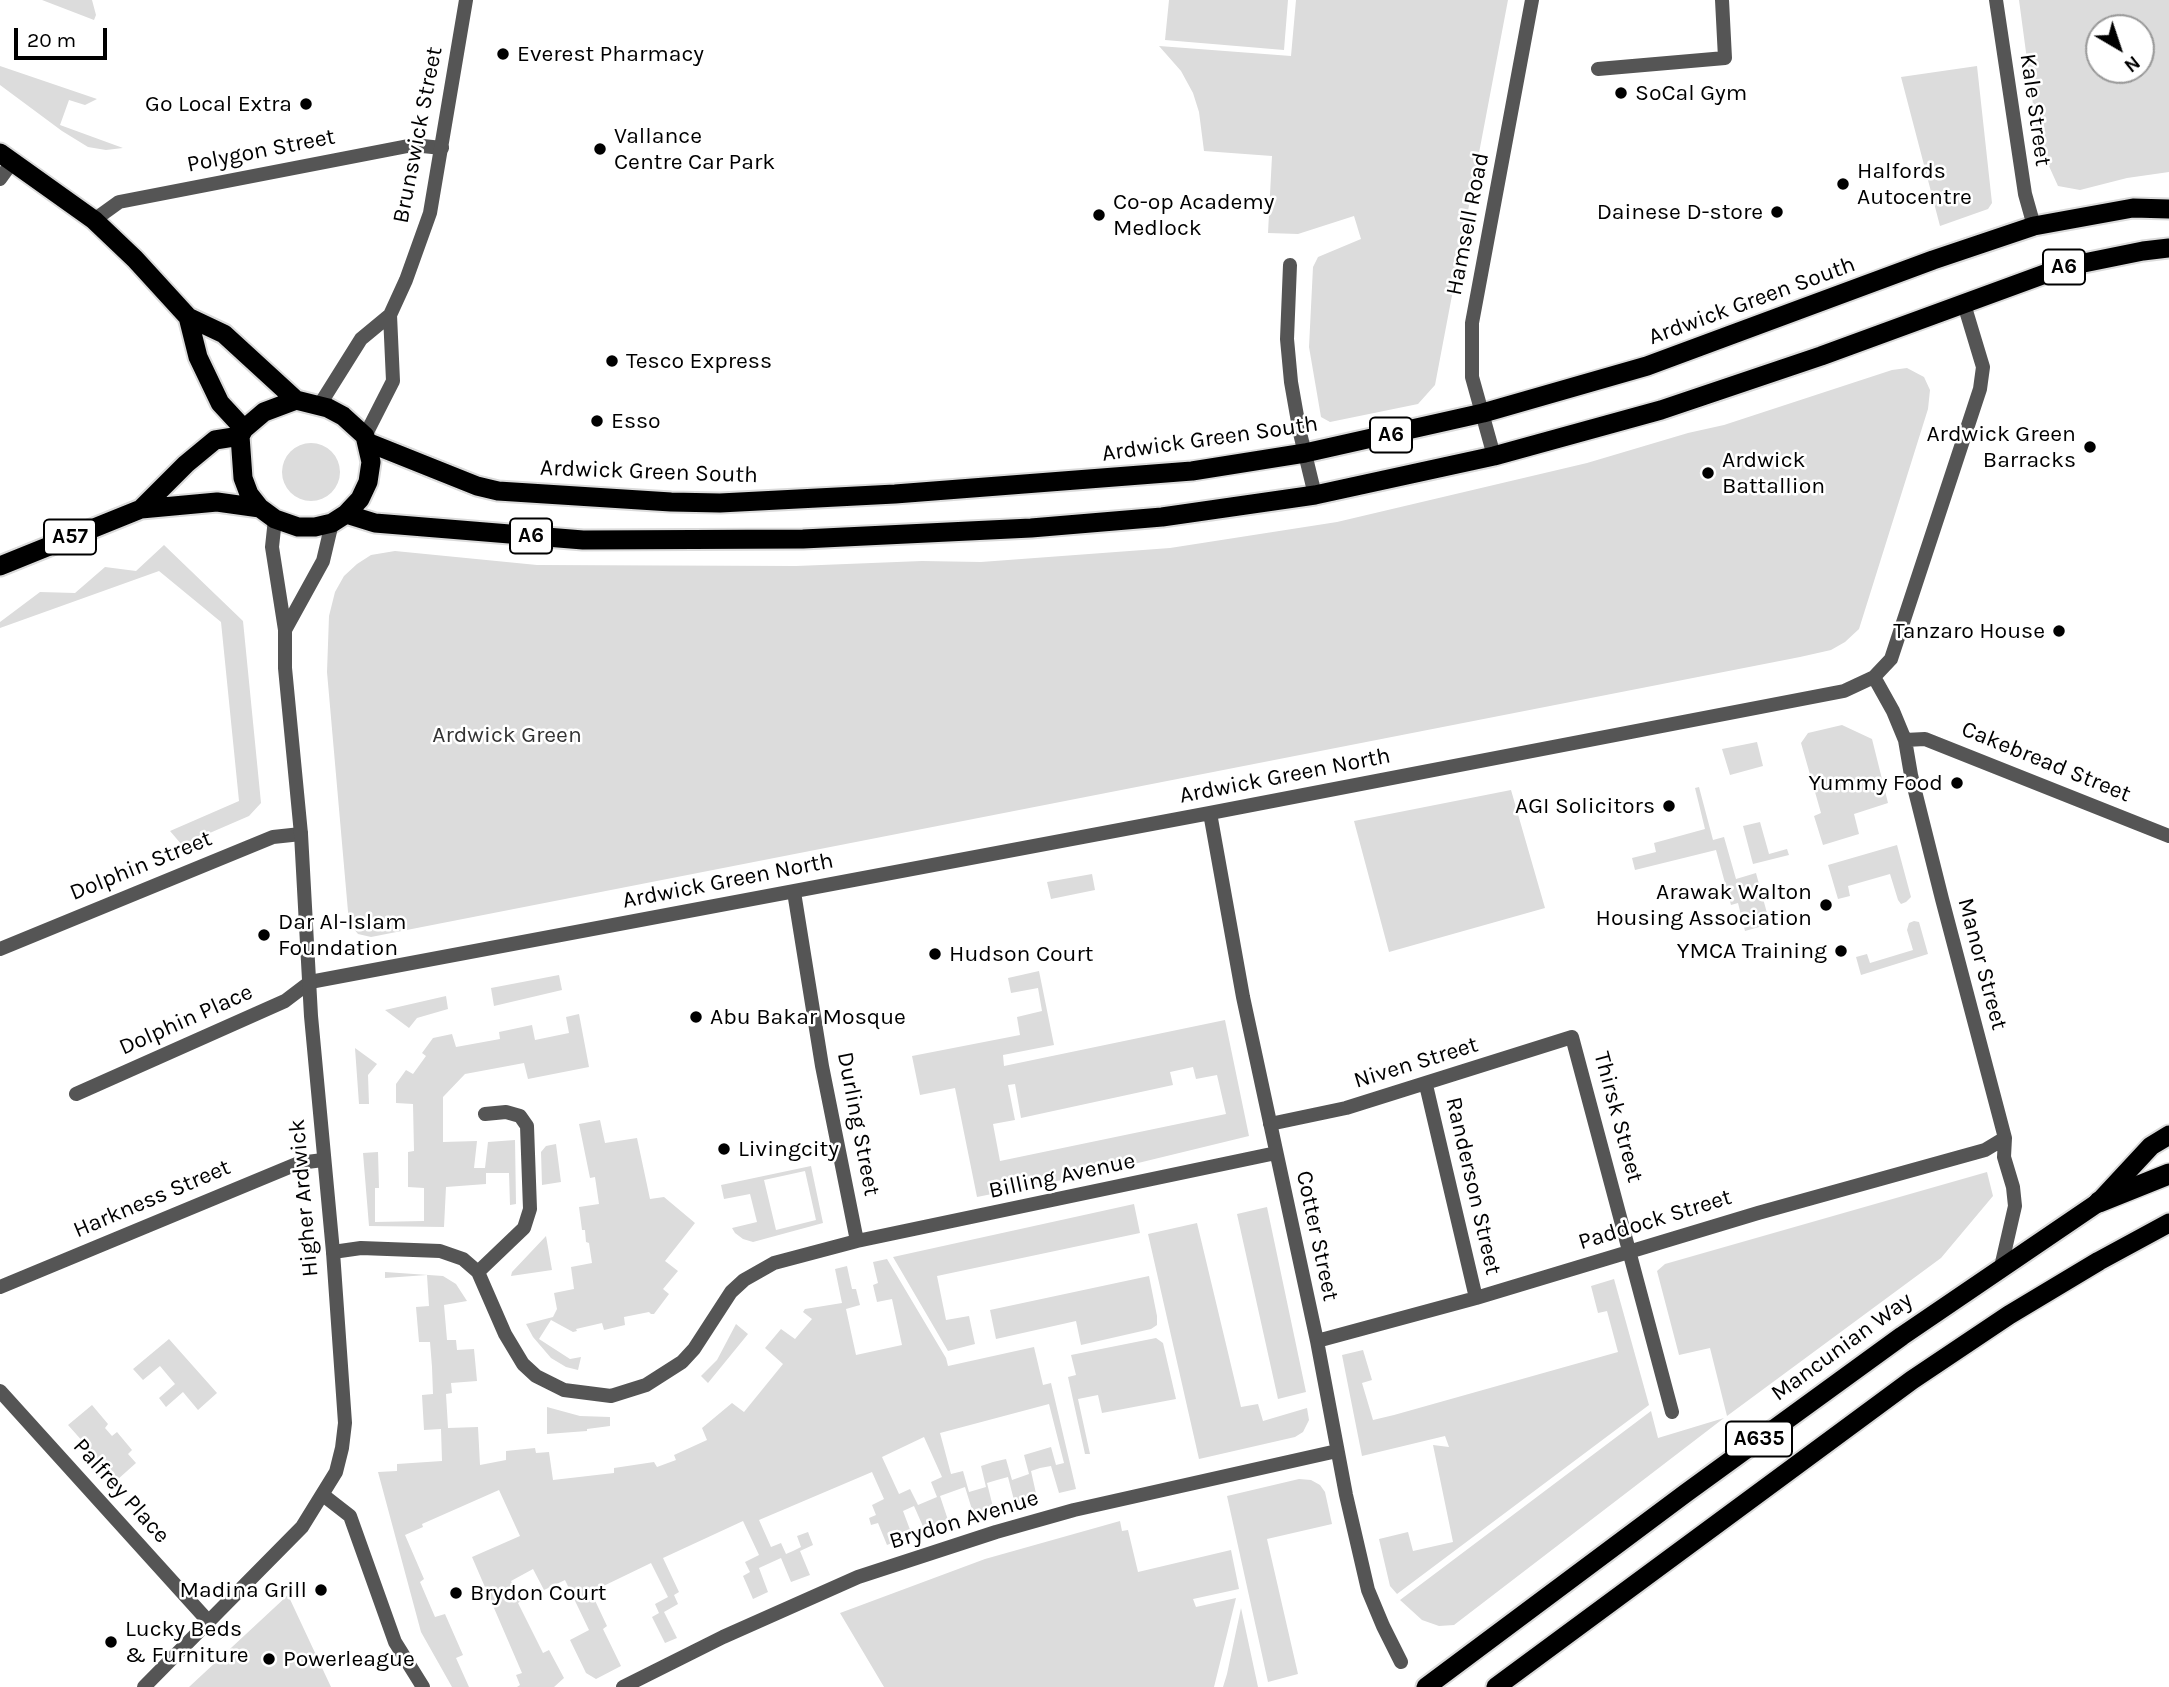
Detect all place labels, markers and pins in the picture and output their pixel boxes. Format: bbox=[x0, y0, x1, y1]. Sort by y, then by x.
place label: Everest Pharmacy bbox=[517, 40, 704, 68]
marker: Everest Pharmacy bbox=[495, 46, 511, 62]
place label: SoCal Gym bbox=[1635, 79, 1747, 107]
marker: SoCal Gym bbox=[1613, 85, 1629, 101]
place label: Go Local Extra bbox=[145, 90, 292, 118]
marker: Go Local Extra bbox=[298, 96, 314, 112]
place label: Vallance Centre Car Park bbox=[614, 122, 775, 176]
marker: Vallance Centre Car Park bbox=[592, 141, 608, 157]
place label: Halfords Autocentre bbox=[1857, 157, 1972, 211]
marker: Halfords Autocentre bbox=[1835, 176, 1851, 192]
place label: Co-op Academy Medlock bbox=[1113, 188, 1275, 242]
place label: Dainese D-store bbox=[1597, 198, 1763, 226]
marker: Dainese D-store bbox=[1769, 204, 1785, 220]
marker: Co-op Academy Medlock bbox=[1091, 207, 1107, 223]
place label: Tesco Express bbox=[626, 347, 772, 375]
marker: Tesco Express bbox=[604, 353, 620, 369]
place label: Esso bbox=[611, 407, 661, 435]
marker: Esso bbox=[589, 413, 605, 429]
place label: Ardwick Green Barracks bbox=[1926, 420, 2076, 474]
marker: Ardwick Green Barracks bbox=[2082, 439, 2098, 455]
place label: Ardwick Battallion bbox=[1722, 446, 1825, 500]
marker: Ardwick Battallion bbox=[1700, 465, 1716, 481]
place label: Tanzaro House bbox=[1893, 617, 2045, 645]
marker: Tanzaro House bbox=[2051, 623, 2067, 639]
place label: Yummy Food bbox=[1809, 769, 1943, 797]
marker: Yummy Food bbox=[1949, 775, 1965, 791]
place label: AGI Solicitors bbox=[1515, 792, 1655, 820]
marker: AGI Solicitors bbox=[1661, 798, 1677, 814]
place label: Arawak Walton Housing Association bbox=[1596, 878, 1812, 932]
marker: Arawak Walton Housing Association bbox=[1818, 897, 1834, 913]
place label: Dar Al-Islam Foundation bbox=[278, 908, 406, 962]
marker: Dar Al-Islam Foundation bbox=[256, 927, 272, 943]
place label: YMCA Training bbox=[1677, 937, 1827, 965]
place label: Hudson Court bbox=[949, 940, 1093, 968]
marker: YMCA Training bbox=[1833, 943, 1849, 959]
marker: Hudson Court bbox=[927, 946, 943, 962]
place label: Abu Bakar Mosque bbox=[710, 1003, 906, 1031]
marker: Abu Bakar Mosque bbox=[688, 1009, 704, 1025]
place label: Livingcity bbox=[738, 1135, 839, 1163]
marker: Livingcity bbox=[716, 1141, 732, 1157]
place label: Madina Grill bbox=[180, 1576, 307, 1604]
place label: Brydon Court bbox=[470, 1579, 606, 1607]
marker: Madina Grill bbox=[313, 1582, 329, 1598]
marker: Brydon Court bbox=[448, 1585, 464, 1601]
place label: Lucky Beds & Furniture bbox=[125, 1615, 249, 1669]
marker: Lucky Beds & Furniture bbox=[103, 1634, 119, 1650]
place label: Powerleague bbox=[283, 1645, 415, 1673]
marker: Powerleague bbox=[261, 1651, 277, 1667]

